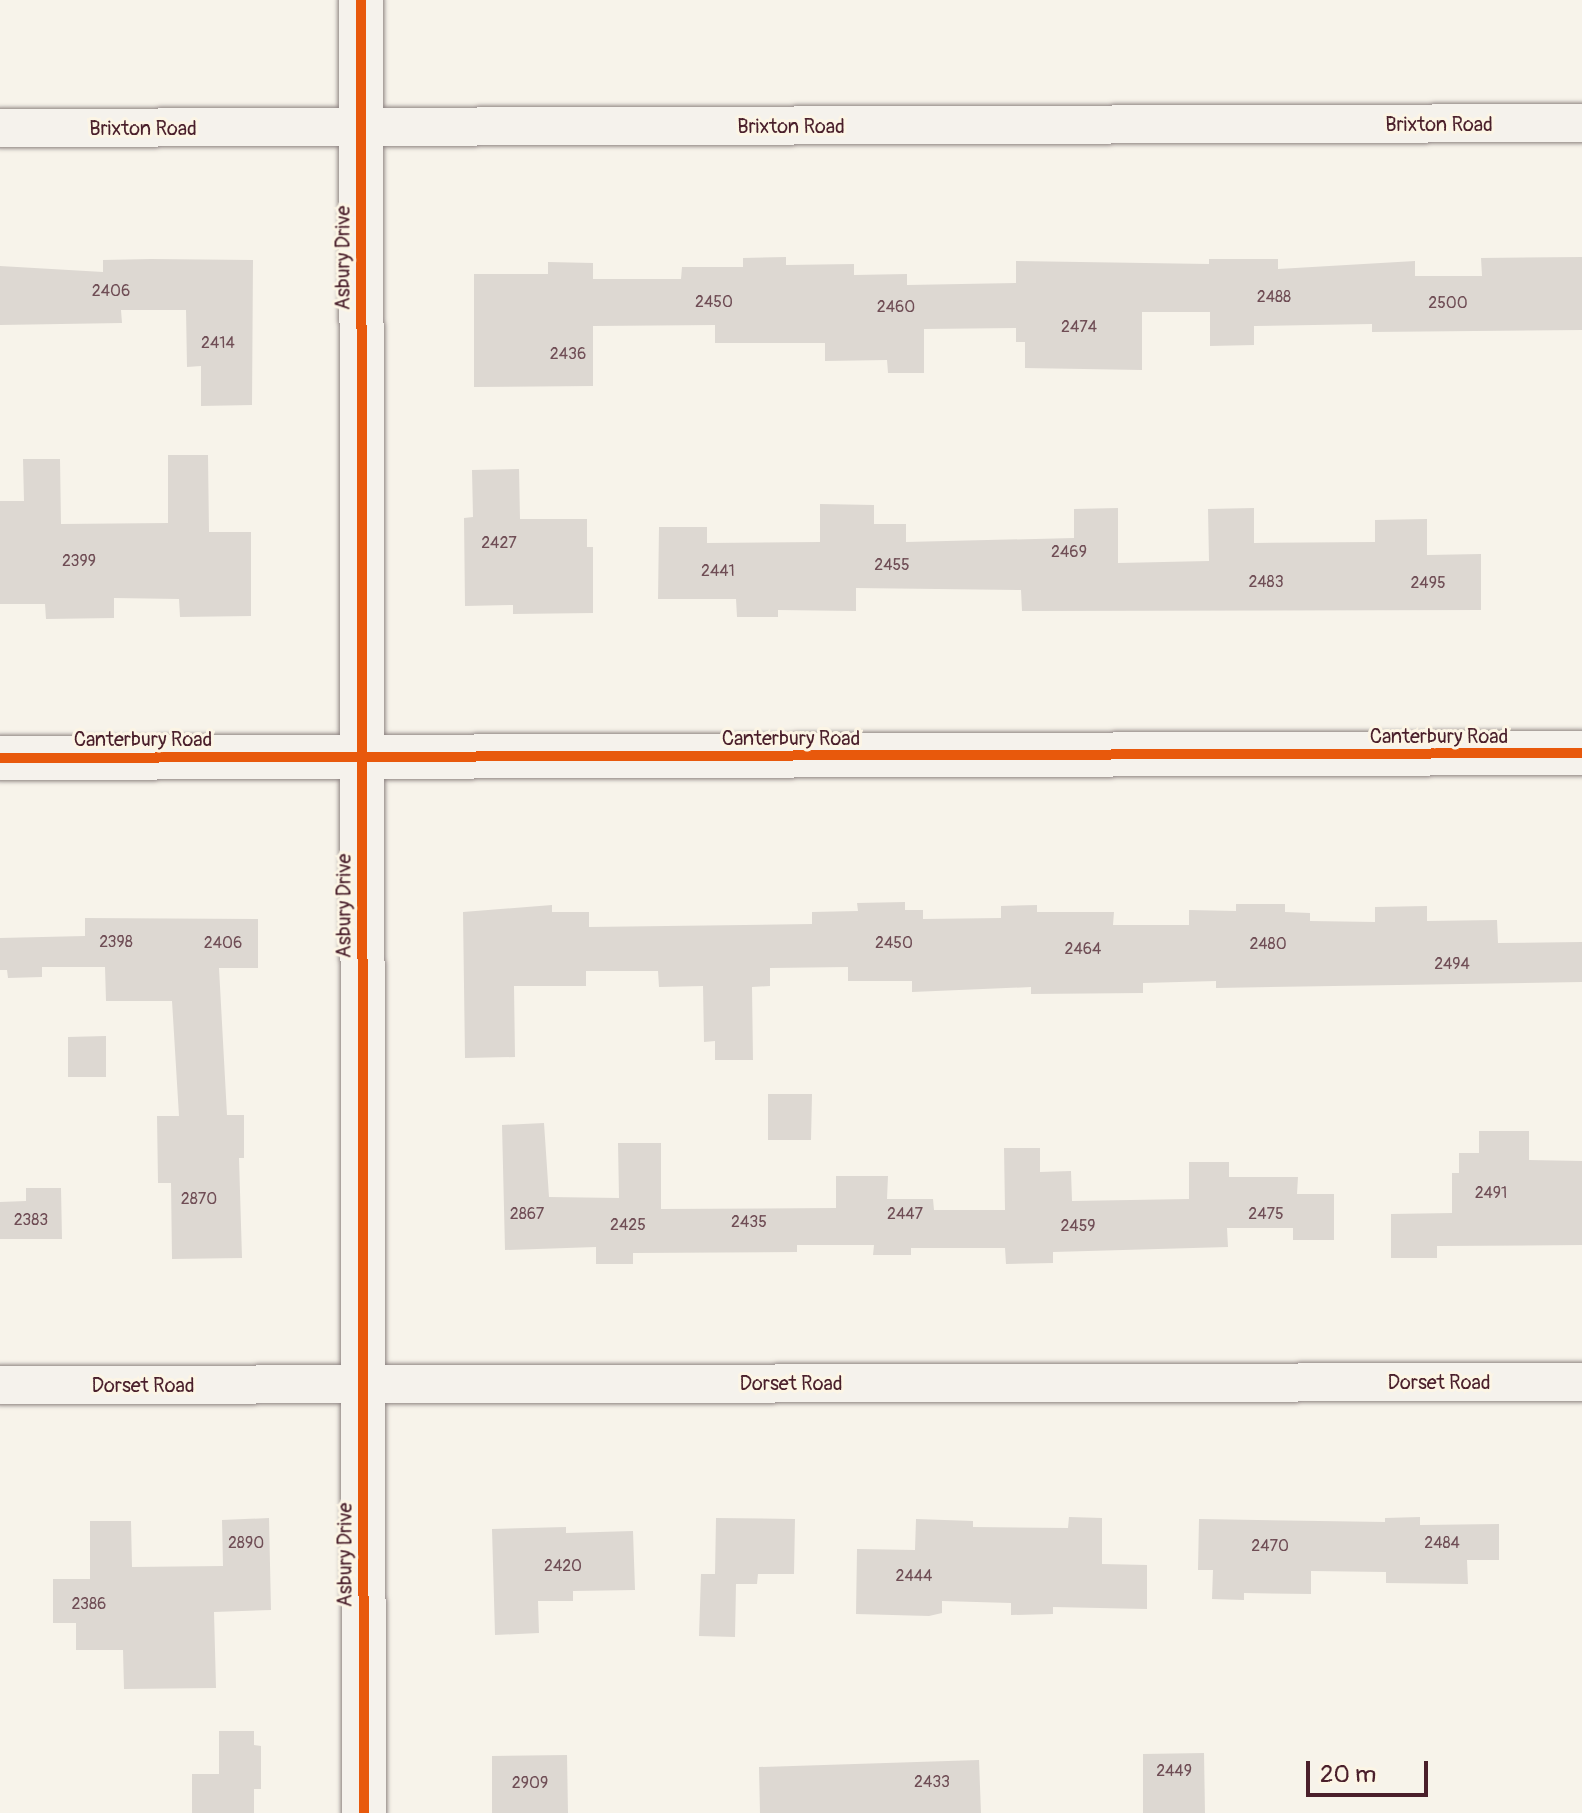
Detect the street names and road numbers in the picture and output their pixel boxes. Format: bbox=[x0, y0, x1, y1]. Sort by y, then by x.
street label: Brixton Road bbox=[1385, 112, 1493, 136]
street label: Brixton Road bbox=[737, 114, 845, 138]
street label: Brixton Road bbox=[89, 116, 197, 140]
street label: Asbury Drive bbox=[331, 206, 355, 310]
street label: Canterbury Road bbox=[1370, 724, 1508, 748]
street label: Canterbury Road bbox=[722, 726, 860, 750]
street label: Canterbury Road bbox=[74, 727, 212, 751]
street label: Asbury Drive bbox=[332, 854, 356, 958]
street label: Dorset Road bbox=[1387, 1370, 1491, 1394]
street label: Dorset Road bbox=[739, 1371, 843, 1395]
street label: Dorset Road bbox=[91, 1373, 195, 1397]
street label: Asbury Drive bbox=[333, 1503, 357, 1607]

